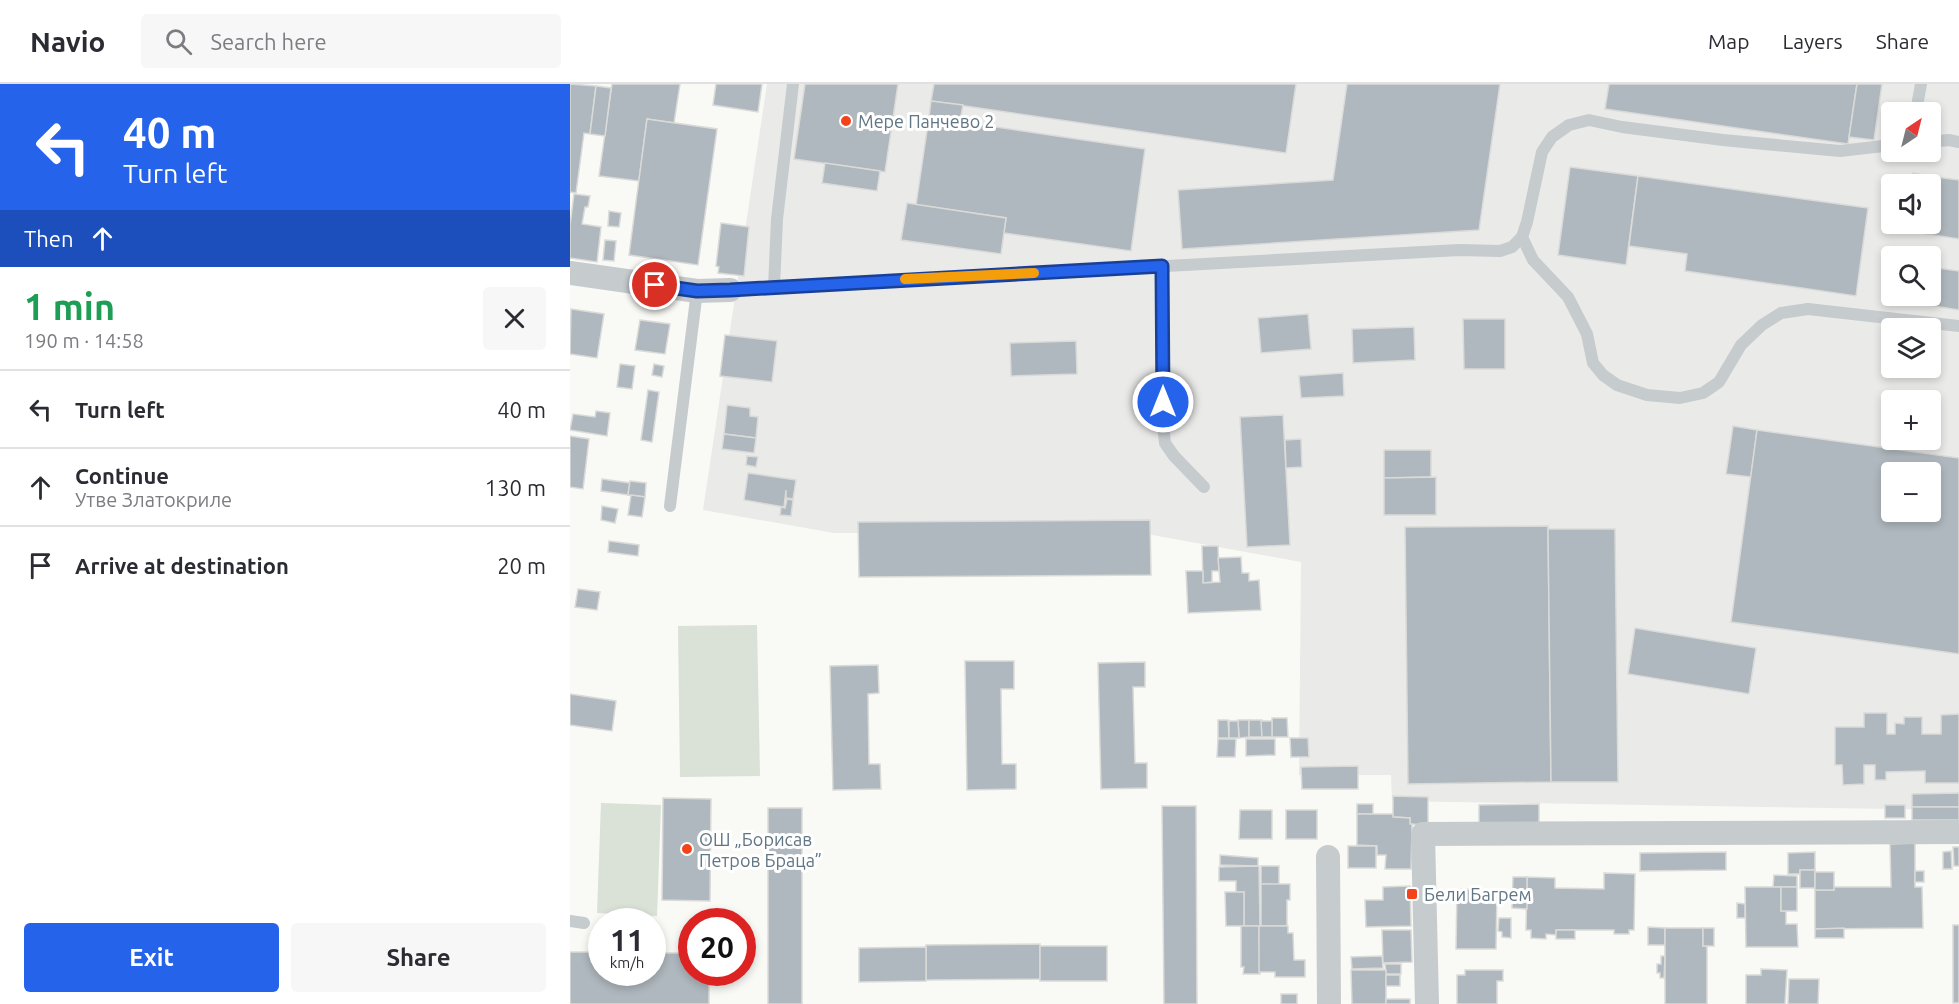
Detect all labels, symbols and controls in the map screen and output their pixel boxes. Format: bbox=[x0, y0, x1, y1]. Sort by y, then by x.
search box bbox=[141, 14, 561, 68]
icon: search bbox=[162, 25, 195, 58]
text: Navio bbox=[30, 26, 105, 57]
text: Search here bbox=[210, 29, 327, 54]
text: Map bbox=[1708, 29, 1749, 53]
text: Layers bbox=[1782, 29, 1843, 53]
text: Share bbox=[1876, 29, 1929, 53]
north arrow bbox=[1881, 102, 1941, 162]
map controls bbox=[1881, 102, 1941, 522]
icon: left bbox=[24, 108, 102, 186]
text: 40 m bbox=[123, 109, 217, 156]
place label: Мере Панчево 2 bbox=[858, 111, 994, 131]
marker: Мере Панчево 2 bbox=[839, 114, 853, 128]
text: Turn left bbox=[123, 158, 227, 188]
button: sound bbox=[1881, 174, 1941, 234]
icon: ahead bbox=[86, 222, 119, 255]
text: Then bbox=[24, 226, 74, 251]
button: search bbox=[1881, 246, 1941, 306]
pin bbox=[629, 259, 680, 310]
icon: arrive bbox=[638, 268, 671, 301]
text: 1 min bbox=[24, 286, 115, 327]
button: close bbox=[483, 287, 546, 350]
button: layers bbox=[1881, 318, 1941, 378]
text: 190 m · 14:58 bbox=[24, 329, 144, 352]
position arrow bbox=[1131, 370, 1195, 434]
button: + bbox=[1881, 390, 1941, 450]
icon: left bbox=[24, 393, 57, 426]
text: Turn left bbox=[75, 397, 165, 422]
text: 40 m bbox=[497, 397, 546, 422]
button: − bbox=[1881, 462, 1941, 522]
text: Continue bbox=[75, 463, 169, 488]
icon: ahead bbox=[24, 471, 57, 504]
text: 130 m bbox=[485, 475, 546, 500]
text: Утве Златокриле bbox=[75, 488, 232, 511]
icon: arrive bbox=[24, 549, 57, 582]
text: Arrive at destination bbox=[75, 553, 289, 578]
text: 20 m bbox=[497, 553, 546, 578]
place label: ОШ „Борисав Петров Браца” bbox=[699, 829, 822, 870]
marker: ОШ „Борисав Петров Браца” bbox=[680, 842, 694, 856]
place label: Бели Багрем bbox=[1424, 884, 1531, 904]
marker: Бели Багрем bbox=[1405, 887, 1419, 901]
speed limit sign: 20 bbox=[678, 908, 756, 986]
button: Exit bbox=[24, 923, 279, 992]
button: Share bbox=[291, 923, 546, 992]
text: 11 bbox=[610, 923, 644, 957]
text: km/h bbox=[610, 954, 644, 971]

